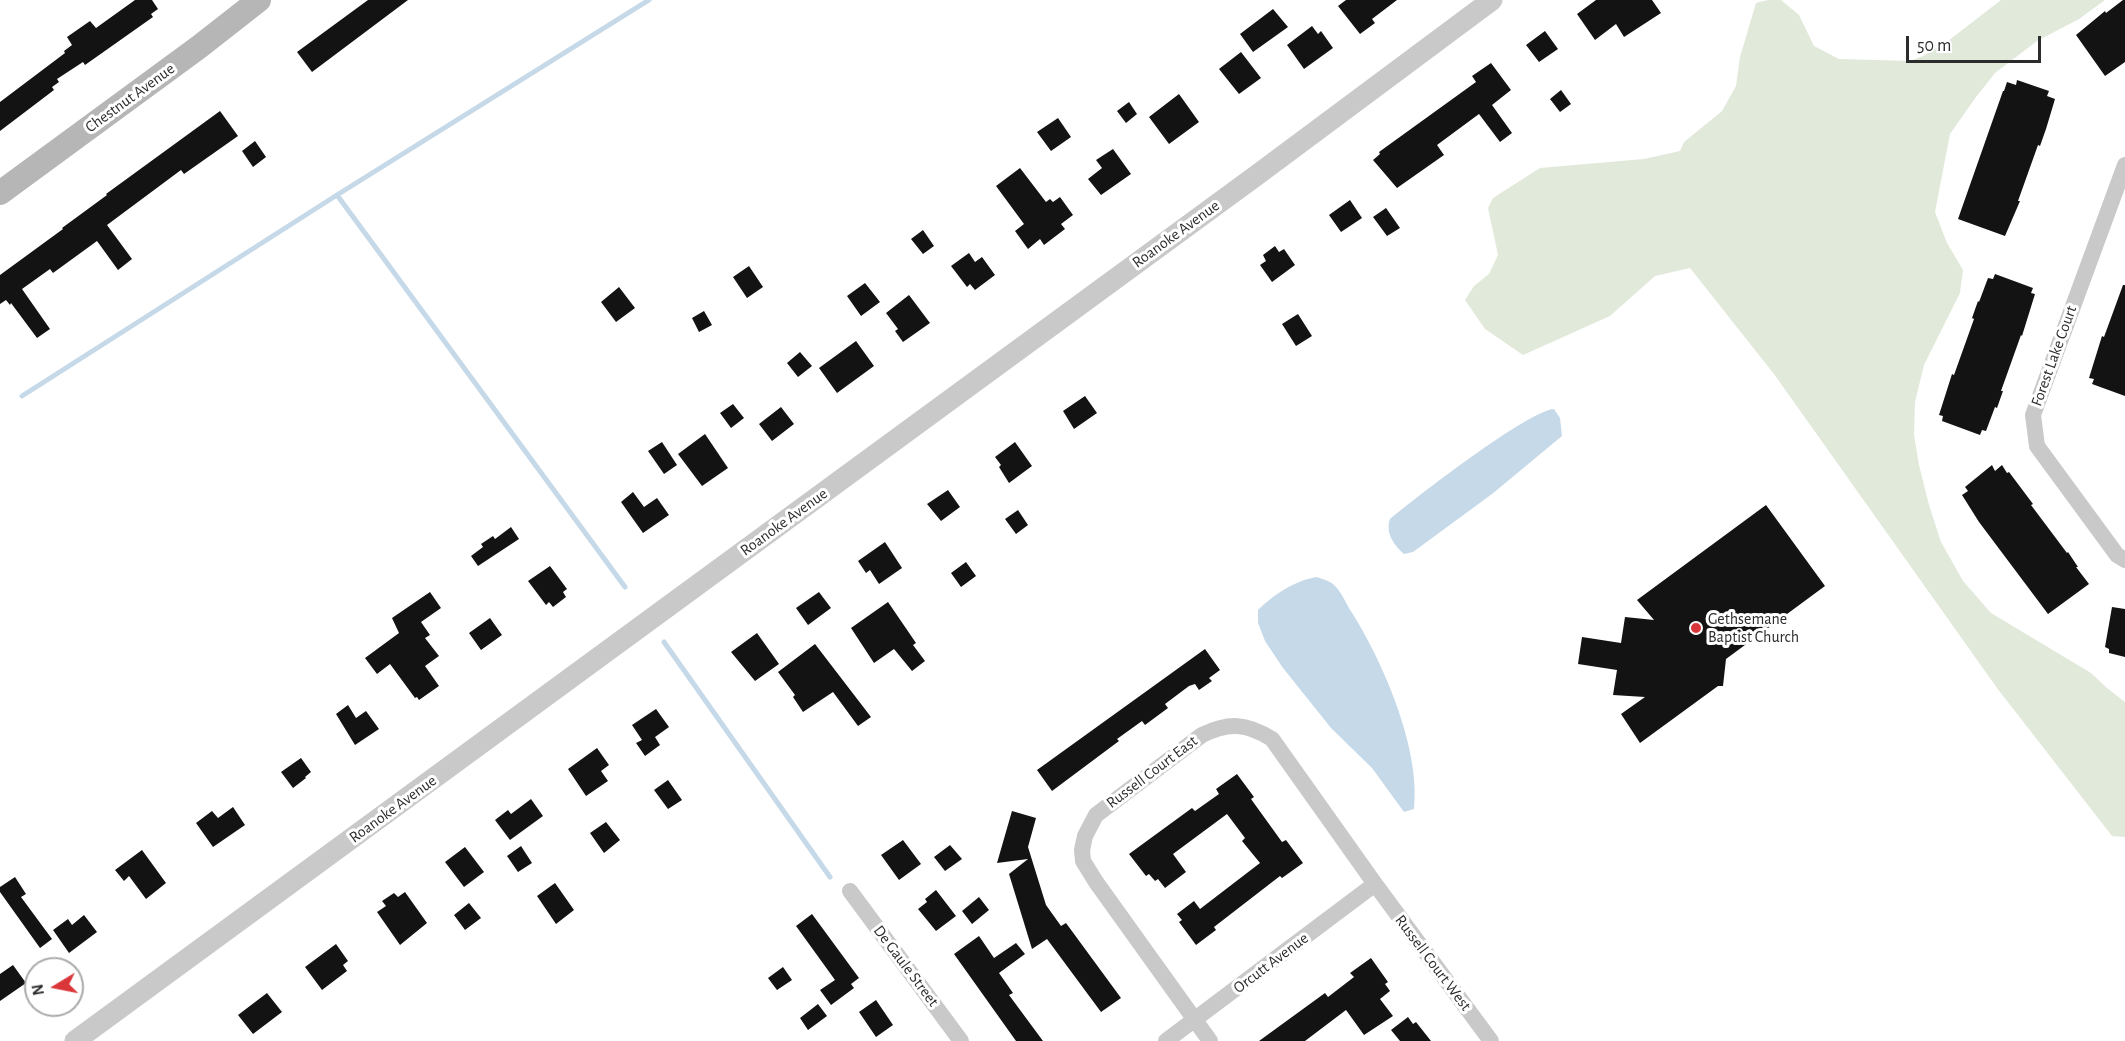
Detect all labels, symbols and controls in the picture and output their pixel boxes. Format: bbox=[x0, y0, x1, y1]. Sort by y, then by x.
scale bar bbox=[1909, 24, 2044, 62]
text: 50 m bbox=[1917, 37, 1951, 55]
street label: Chestnut Avenue bbox=[82, 59, 178, 137]
street label: Roanoke Avenue bbox=[1129, 196, 1223, 272]
street label: Forest Lake Court bbox=[2027, 303, 2081, 409]
street label: Roanoke Avenue bbox=[737, 484, 831, 560]
place label: Gethsemane Baptist Church bbox=[1708, 609, 1799, 647]
marker: Gethsemane Baptist Church bbox=[1689, 621, 1703, 635]
street label: Russell Court East bbox=[1103, 732, 1201, 812]
street label: Roanoke Avenue bbox=[346, 771, 440, 847]
street label: Russell Court West bbox=[1391, 911, 1475, 1015]
street label: De Gaule Street bbox=[869, 921, 943, 1011]
street label: Orcutt Avenue bbox=[1230, 929, 1312, 997]
north arrow bbox=[24, 957, 84, 1017]
text: N bbox=[29, 983, 47, 997]

